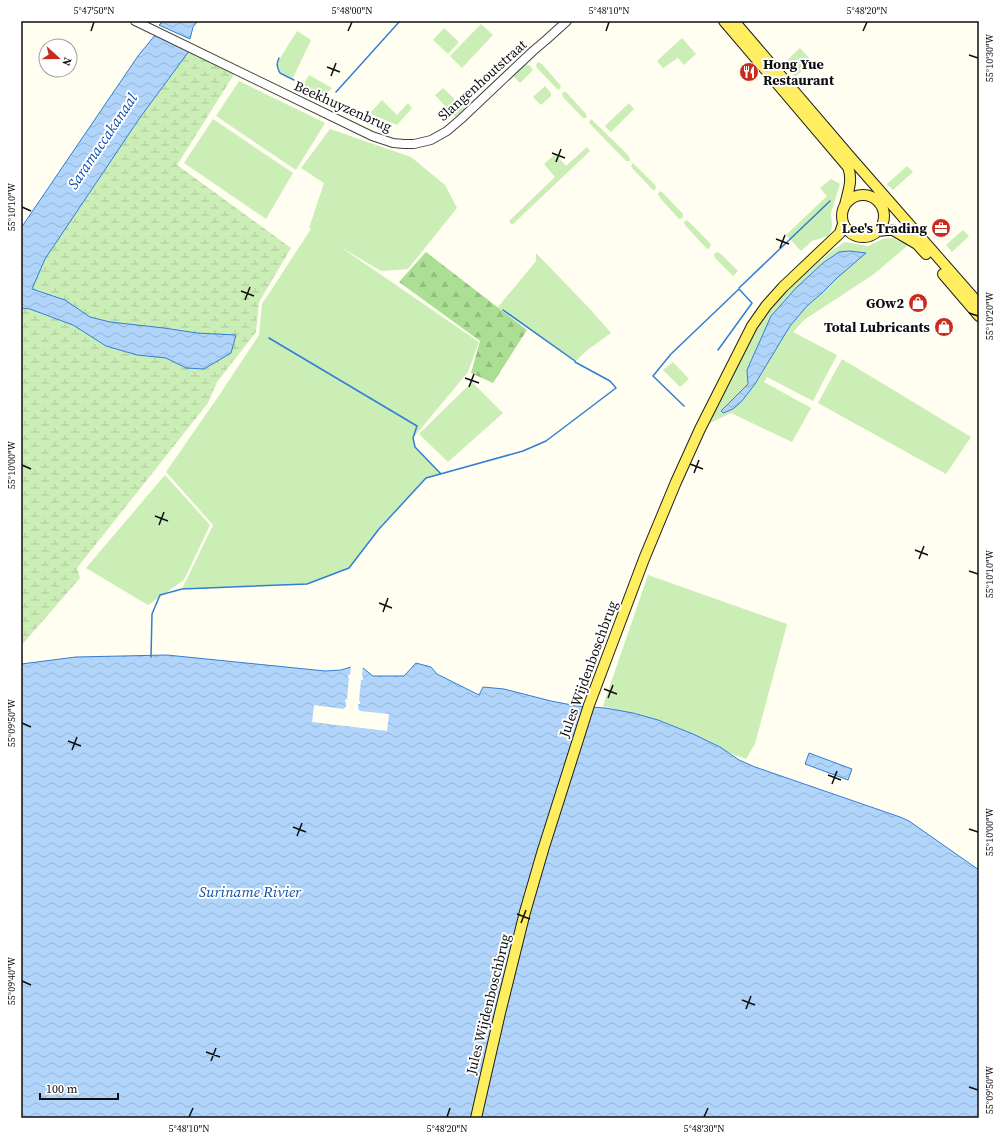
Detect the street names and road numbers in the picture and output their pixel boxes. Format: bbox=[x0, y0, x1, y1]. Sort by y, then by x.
street label: Slangenhoutstraat bbox=[433, 34, 531, 125]
street label: Beekhuyzenbrug bbox=[291, 75, 395, 137]
street label: Jules Wijdenboschbrug bbox=[554, 598, 622, 741]
street label: Jules Wijdenboschbrug bbox=[461, 932, 515, 1077]

